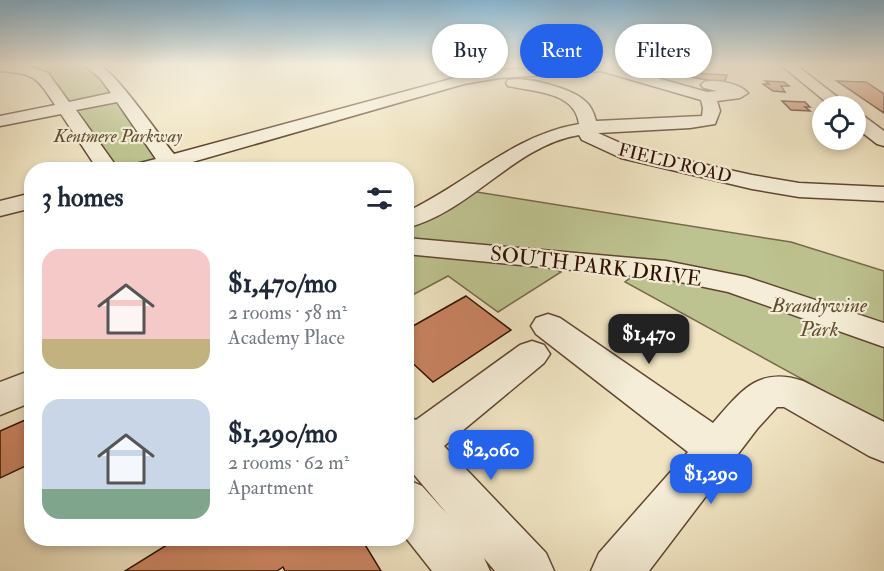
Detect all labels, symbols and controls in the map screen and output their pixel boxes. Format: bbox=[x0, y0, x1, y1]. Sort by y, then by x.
chip: Buy bbox=[432, 24, 508, 78]
chip: Rent bbox=[520, 24, 603, 78]
chip: Filters bbox=[615, 24, 712, 78]
map controls bbox=[812, 96, 866, 150]
button: locate bbox=[812, 96, 866, 150]
park label: Kentmere Parkway bbox=[53, 125, 183, 148]
street label: FIELD ROAD bbox=[616, 138, 734, 189]
text: 3 homes bbox=[42, 182, 123, 214]
icon: filters bbox=[363, 182, 396, 215]
street label: SOUTH PARK DRIVE bbox=[489, 240, 703, 293]
text: $1,470/mo bbox=[228, 268, 337, 300]
icon: home bbox=[90, 273, 162, 345]
park label: Brandywine Park bbox=[770, 292, 868, 343]
text: 2 rooms · 58 m² bbox=[228, 300, 347, 325]
pin: $1,470 bbox=[600, 314, 698, 365]
text: $1,470 bbox=[622, 321, 676, 346]
text: Academy Place bbox=[228, 325, 345, 350]
text: $1,290/mo bbox=[228, 418, 337, 450]
icon: home bbox=[90, 423, 162, 495]
pin: $2,060 bbox=[442, 430, 540, 481]
text: $2,060 bbox=[463, 437, 519, 462]
text: 2 rooms · 62 m² bbox=[228, 450, 349, 475]
pin: $1,290 bbox=[662, 454, 760, 505]
text: $1,290 bbox=[684, 461, 738, 486]
text: Apartment bbox=[228, 475, 313, 500]

